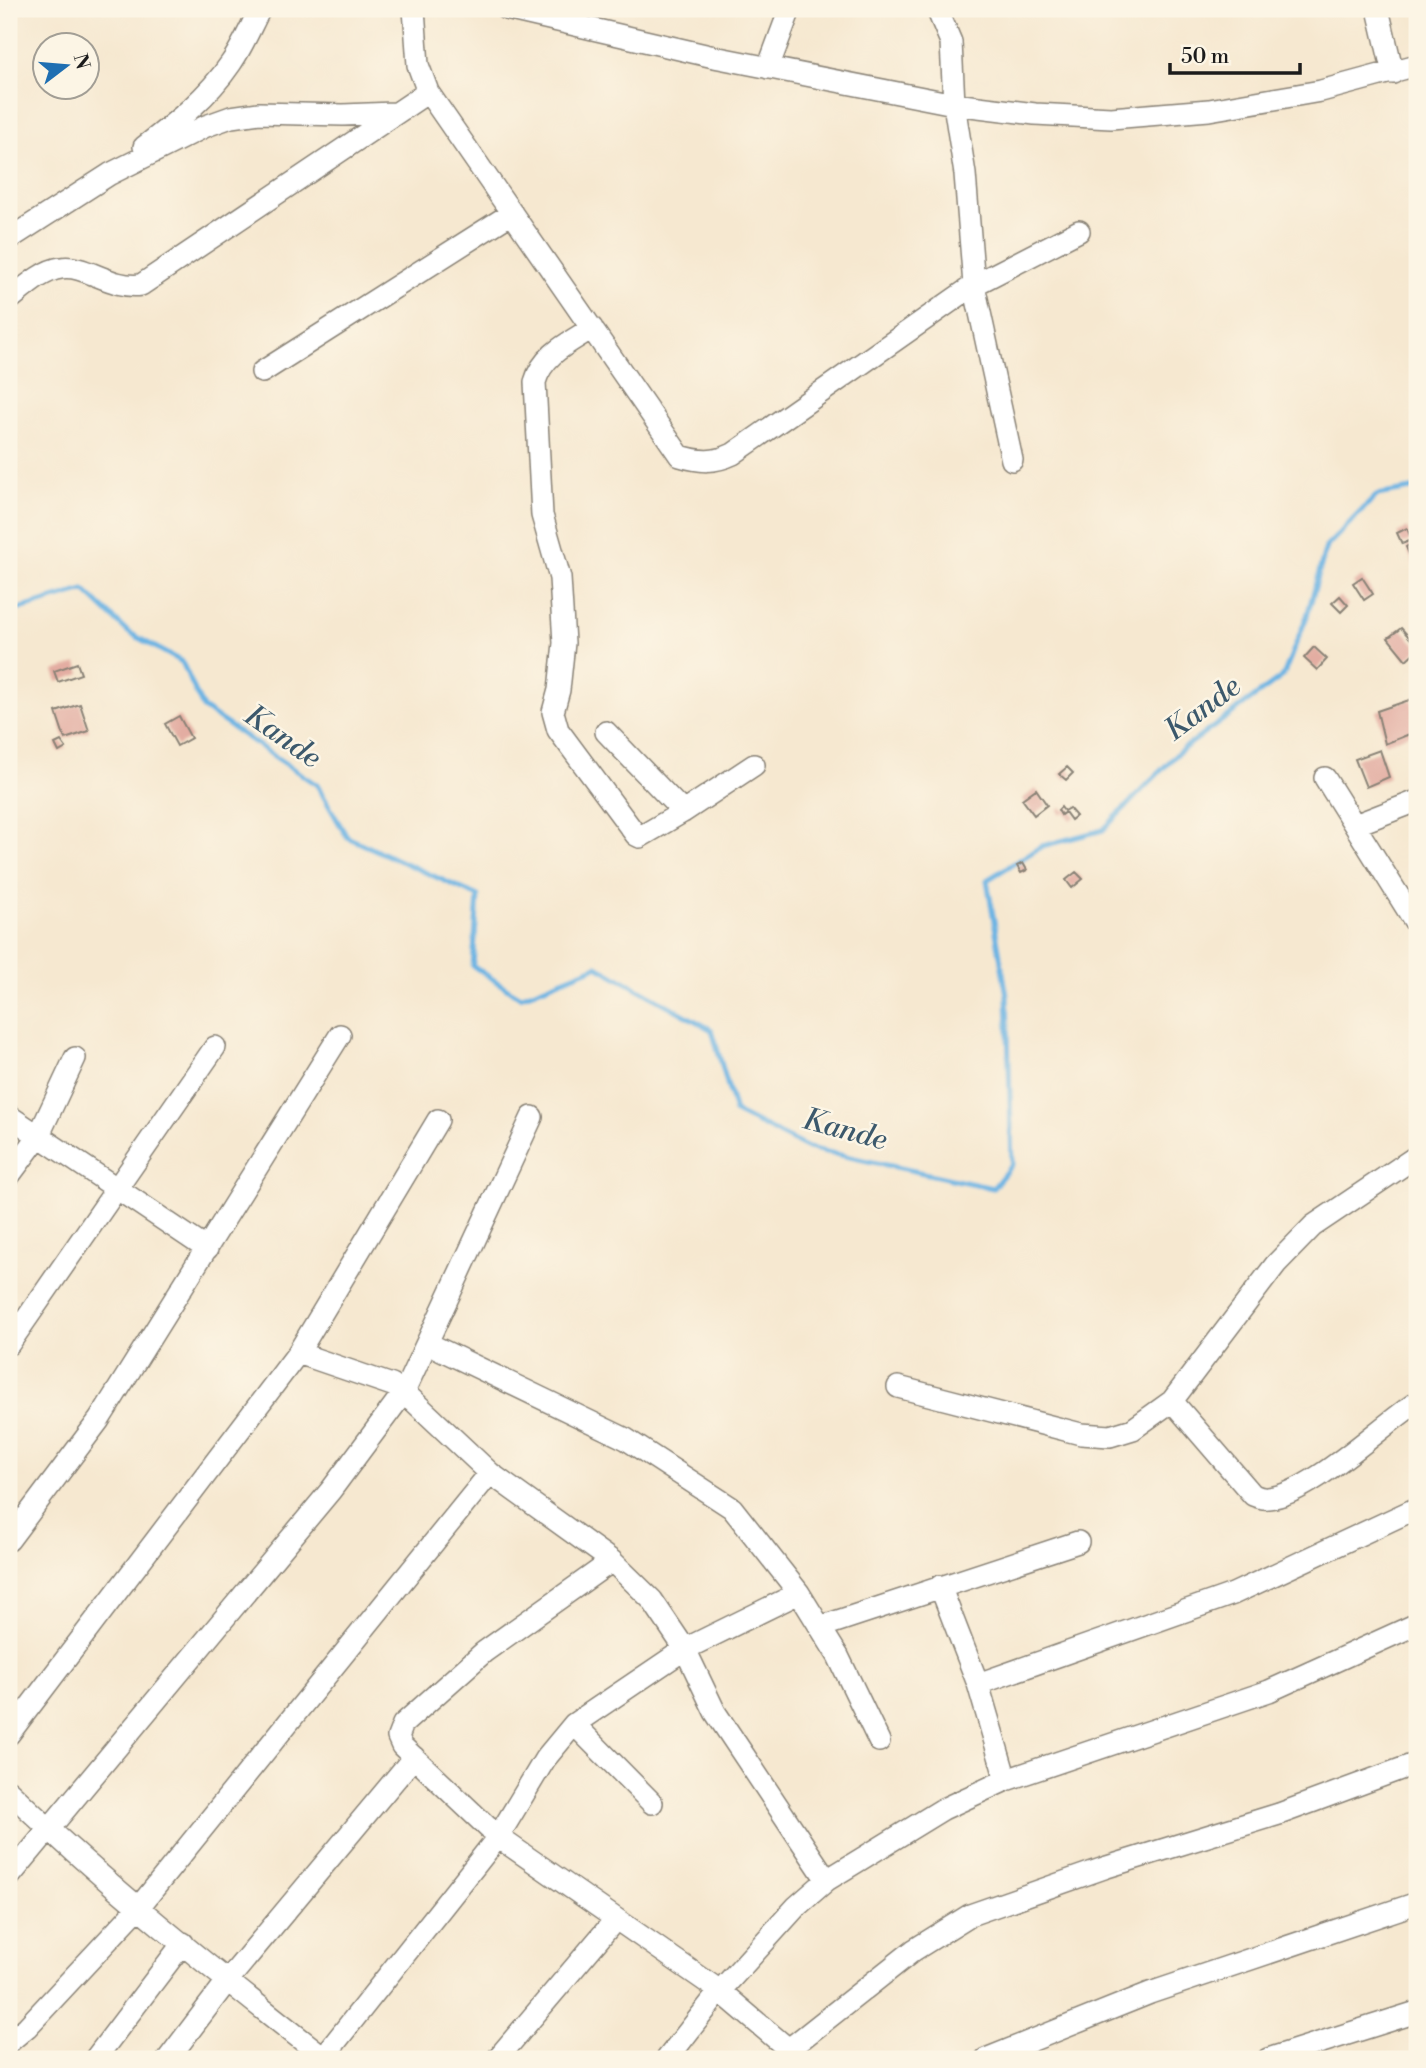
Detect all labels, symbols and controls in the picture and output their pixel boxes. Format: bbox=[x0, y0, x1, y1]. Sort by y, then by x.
north arrow bbox=[32, 32, 102, 102]
scale bar bbox=[1170, 32, 1300, 76]
text: 50 m bbox=[1181, 44, 1229, 70]
text: N bbox=[68, 51, 95, 72]
water label: Kande bbox=[1157, 668, 1248, 750]
water label: Kande bbox=[236, 697, 329, 777]
water label: Kande bbox=[798, 1100, 891, 1159]

